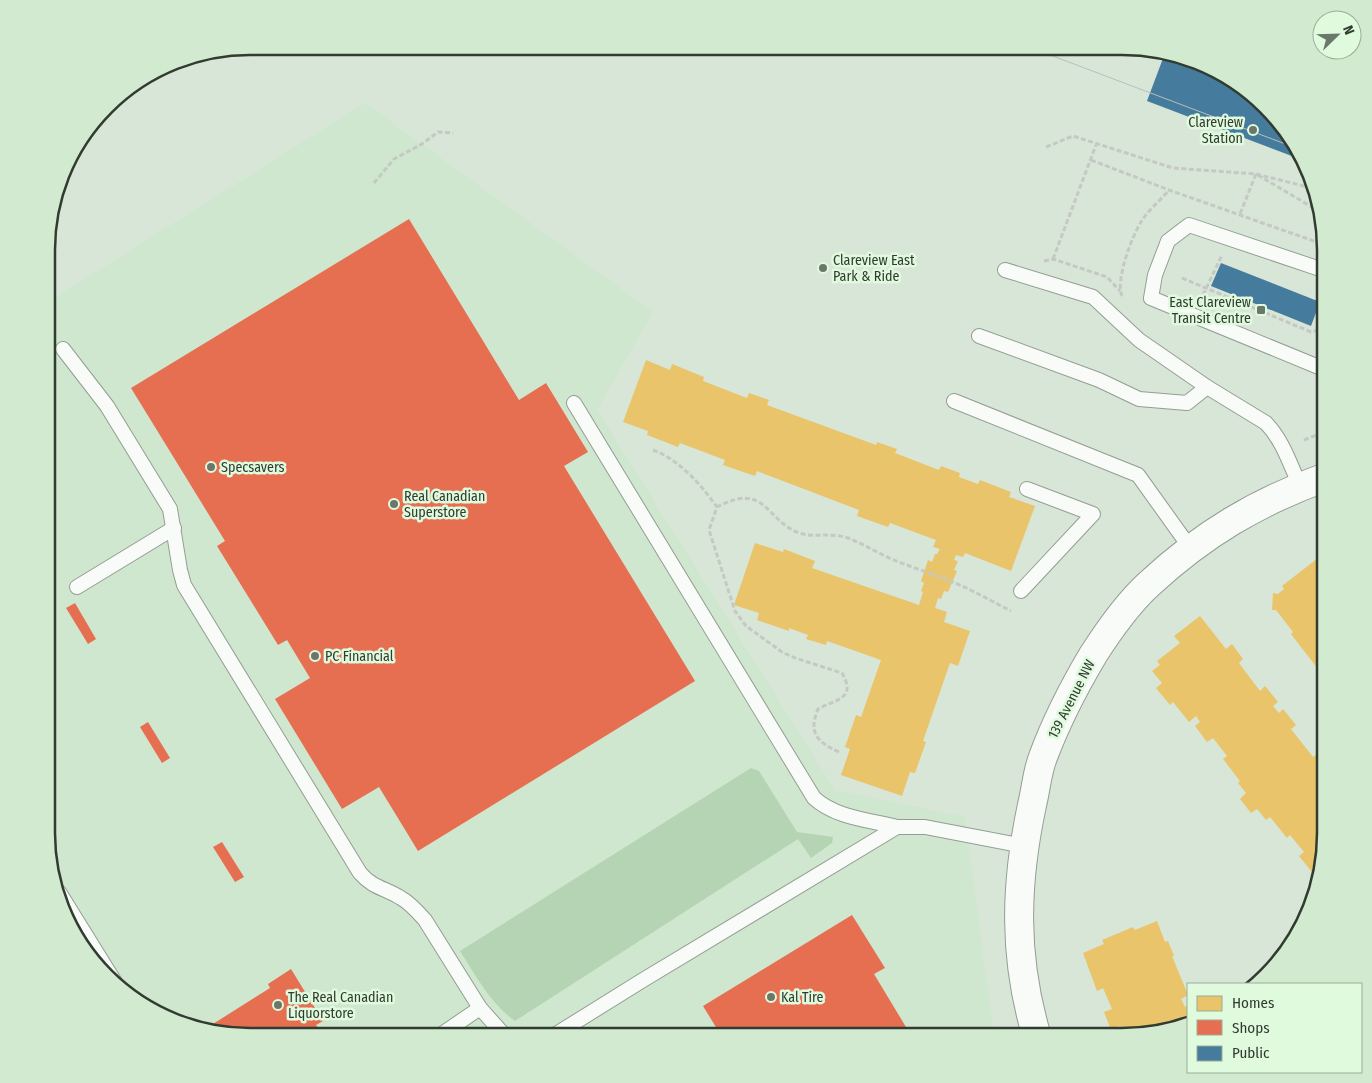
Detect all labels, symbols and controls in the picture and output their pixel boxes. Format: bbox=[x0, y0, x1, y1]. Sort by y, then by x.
north arrow bbox=[1312, 10, 1362, 60]
text: N bbox=[1339, 23, 1358, 37]
place label: Clareview Station bbox=[1188, 114, 1243, 147]
marker: Clareview Station bbox=[1247, 124, 1259, 136]
place label: Clareview East Park & Ride bbox=[833, 252, 915, 285]
marker: Clareview East Park & Ride bbox=[817, 262, 829, 274]
place label: East Clareview Transit Centre bbox=[1169, 294, 1251, 327]
marker: East Clareview Transit Centre bbox=[1255, 304, 1267, 316]
place label: Specsavers bbox=[221, 459, 285, 476]
marker: Specsavers bbox=[205, 461, 217, 473]
place label: Real Canadian Superstore bbox=[404, 488, 485, 521]
marker: Real Canadian Superstore bbox=[388, 498, 400, 510]
place label: PC Financial bbox=[325, 648, 394, 665]
marker: PC Financial bbox=[309, 650, 321, 662]
street label: 139 Avenue NW bbox=[1044, 657, 1099, 741]
legend bbox=[1187, 983, 1362, 1073]
place label: The Real Canadian Liquorstore bbox=[288, 989, 393, 1022]
place label: Kal Tire bbox=[781, 989, 824, 1006]
marker: Kal Tire bbox=[765, 991, 777, 1003]
text: Homes bbox=[1232, 994, 1274, 1012]
marker: The Real Canadian Liquorstore bbox=[272, 999, 284, 1011]
text: Shops bbox=[1232, 1019, 1270, 1037]
text: Public bbox=[1232, 1044, 1270, 1062]

